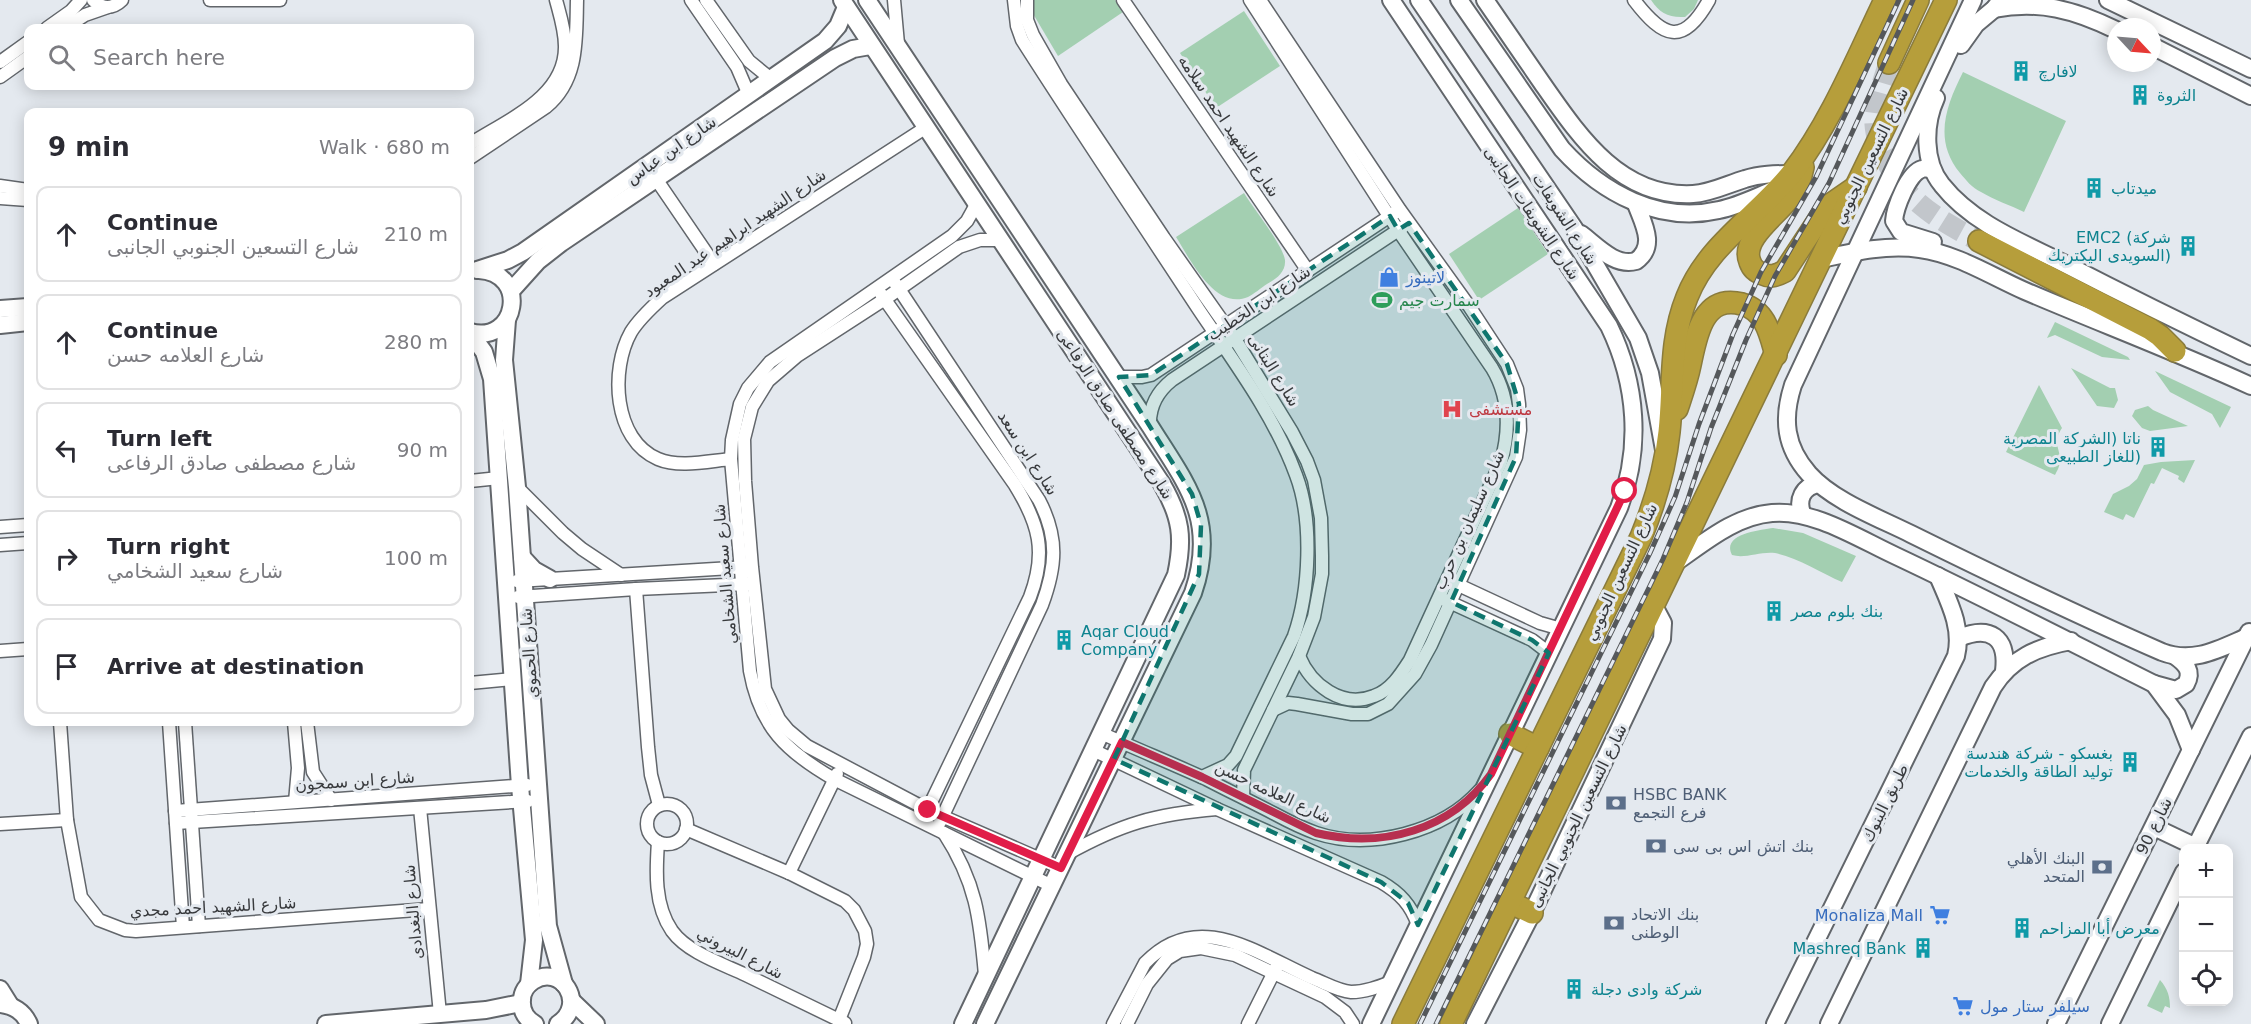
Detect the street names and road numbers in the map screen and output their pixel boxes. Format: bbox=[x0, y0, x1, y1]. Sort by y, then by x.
street label: شارع الشهيد احمد سلامه bbox=[1174, 51, 1284, 201]
street label: شارع التسعين الجنوبي bbox=[1830, 85, 1913, 228]
street label: شارع ابن عباس bbox=[622, 112, 720, 189]
street label: شارع الشويفات الجانبى bbox=[1480, 142, 1584, 284]
street label: شارع الشهيد ابراهيم عبد المعبود bbox=[640, 165, 830, 302]
street label: شارع الشويفات bbox=[1528, 170, 1602, 268]
street label: شارع ابن الخطيب bbox=[1204, 262, 1315, 345]
street label: شارع مصطفى صادق الرفاعى bbox=[1052, 325, 1177, 503]
street label: شارع البتانى bbox=[1243, 330, 1304, 410]
street label: شارع ابن سعد bbox=[993, 407, 1062, 499]
street label: شارع سليمان بن حرب bbox=[1430, 447, 1509, 593]
street label: شارع التسعين الجنوبي bbox=[1581, 500, 1662, 644]
street label: شارع سعيد الشخامي bbox=[709, 503, 742, 645]
street label: شارع الحموي bbox=[516, 607, 543, 699]
street label: شارع التسعين الجنوبي الجانبى bbox=[1525, 721, 1632, 911]
street label: شارع العلامه حسن bbox=[1212, 757, 1334, 828]
street label: طريق البنوك bbox=[1858, 761, 1913, 846]
street label: شارع ابن سمجون bbox=[295, 767, 415, 796]
street label: شارع 90 bbox=[2132, 794, 2177, 858]
street label: شارع البغدادى bbox=[399, 864, 428, 960]
street label: شارع الشهيد احمد مجدي bbox=[129, 893, 297, 922]
street label: شارع البيروني bbox=[693, 923, 786, 984]

